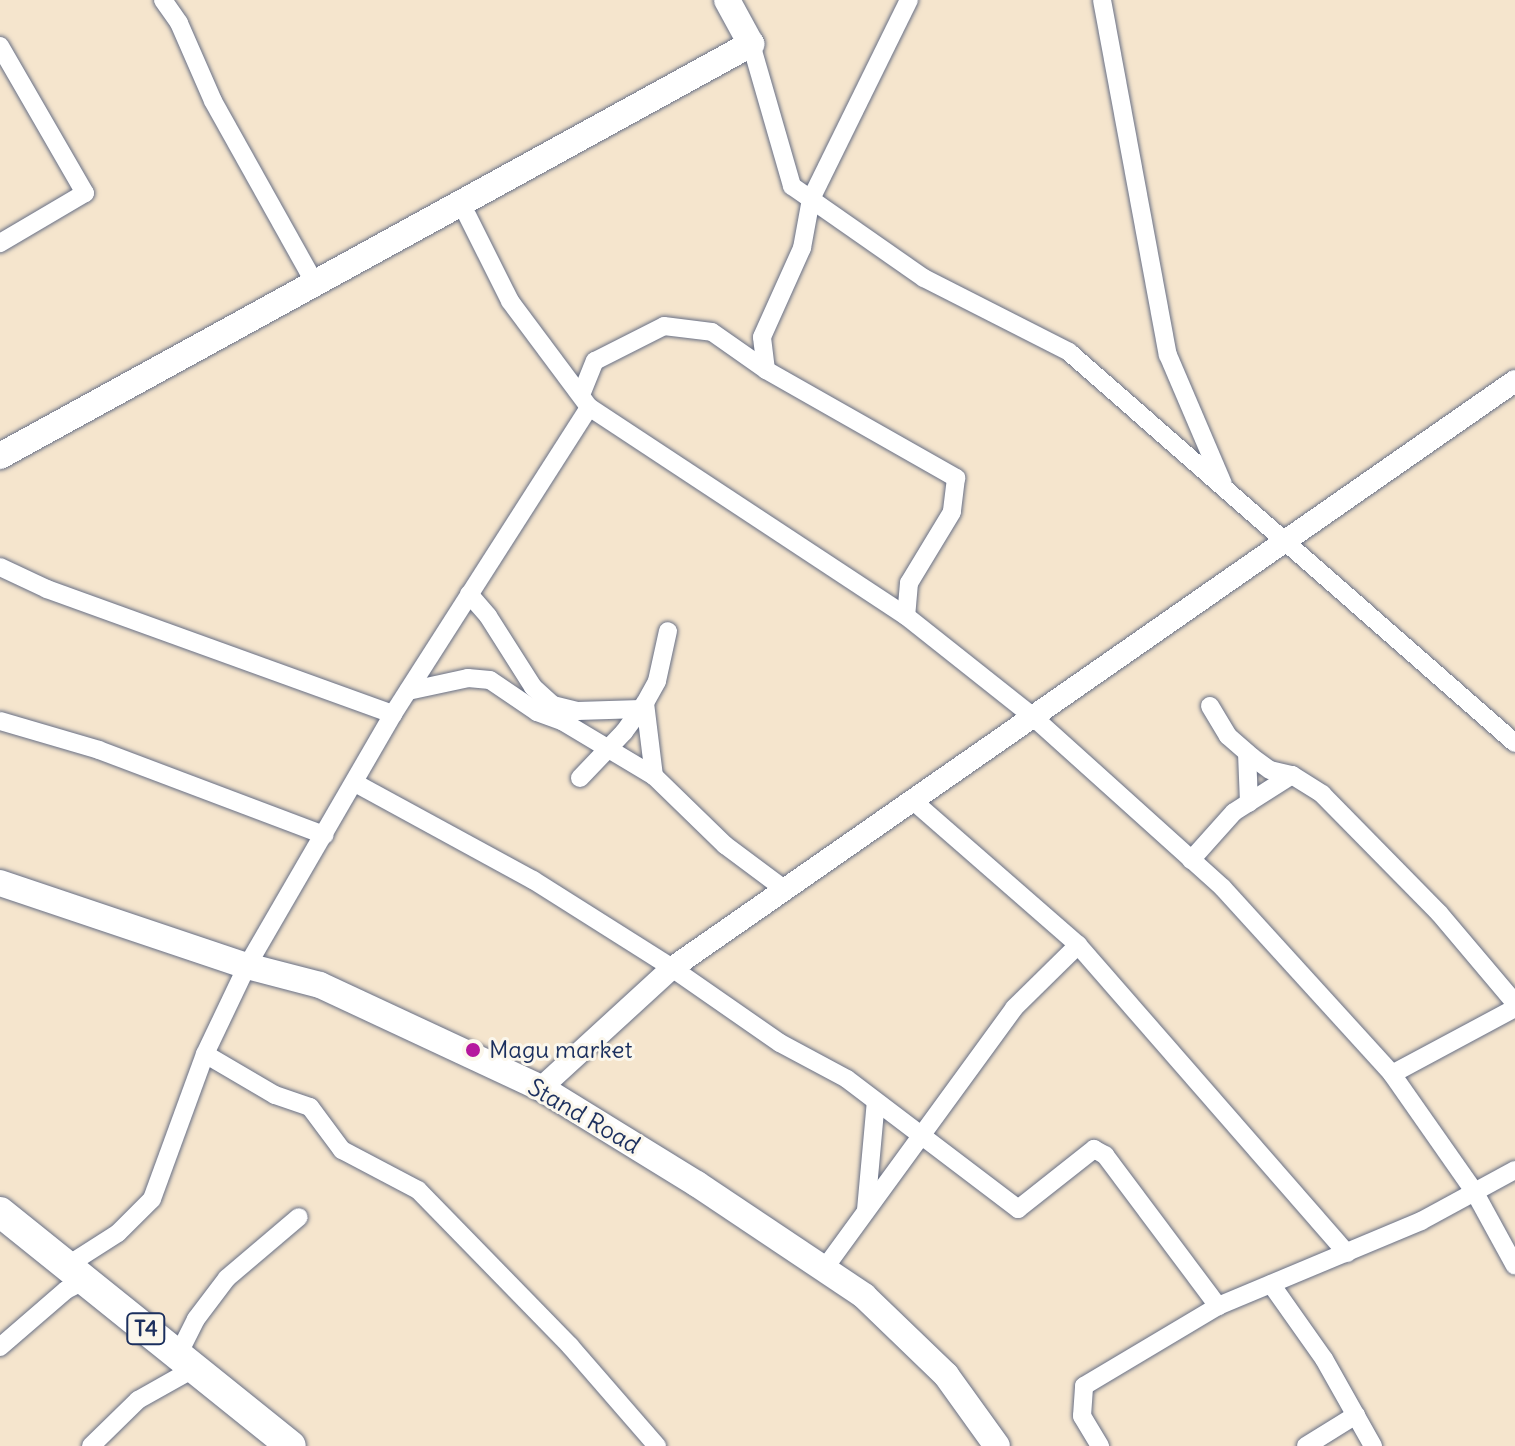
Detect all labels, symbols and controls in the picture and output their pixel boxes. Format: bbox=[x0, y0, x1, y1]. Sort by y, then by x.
place label: Magu market bbox=[489, 1036, 633, 1064]
marker: Magu market bbox=[464, 1041, 482, 1059]
street label: Stand Road bbox=[523, 1072, 645, 1160]
road number: T4 bbox=[126, 1311, 166, 1347]

